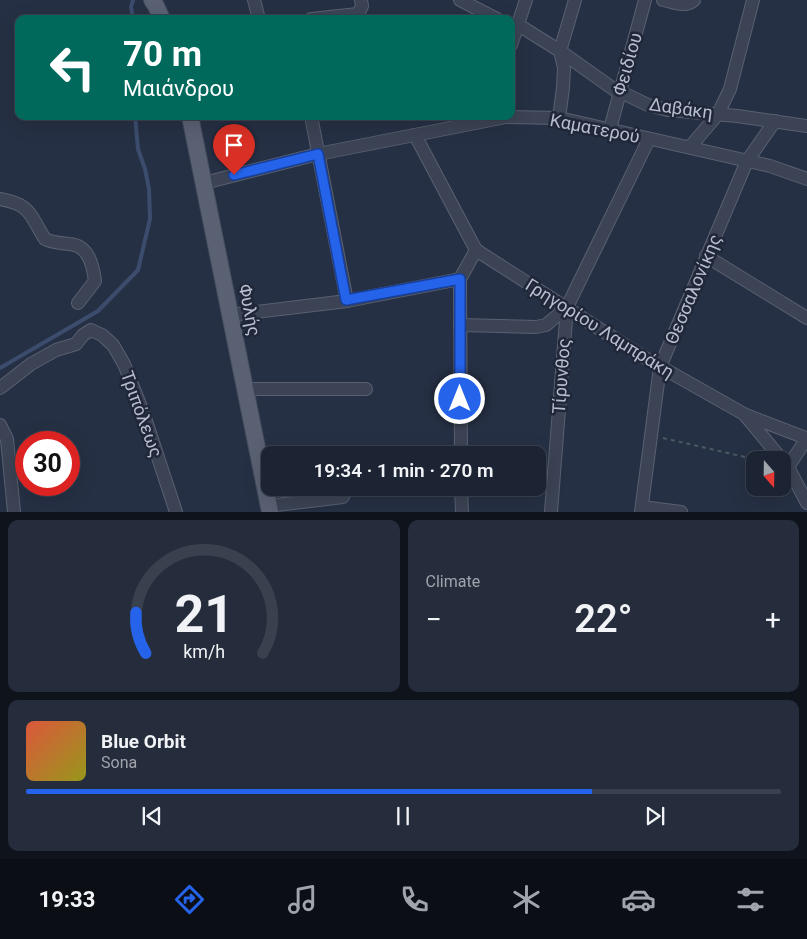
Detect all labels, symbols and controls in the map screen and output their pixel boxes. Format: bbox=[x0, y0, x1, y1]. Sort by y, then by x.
street label: Φειδίου bbox=[608, 30, 646, 98]
text: 70 m bbox=[123, 34, 202, 75]
icon: left bbox=[40, 35, 105, 100]
text: Μαιάνδρου bbox=[123, 76, 234, 101]
street label: Δαβάκη bbox=[648, 93, 714, 123]
street label: Καματερού bbox=[548, 109, 642, 147]
pin bbox=[213, 124, 255, 175]
icon: arrive bbox=[220, 131, 248, 159]
street label: Θεσσαλονίκης bbox=[660, 231, 726, 347]
street label: Γρηγορίου Λαμπράκη bbox=[522, 274, 678, 382]
street label: Φυλής bbox=[235, 282, 265, 338]
street label: Τίρυνθος bbox=[548, 338, 574, 414]
street label: Τριπόλεως bbox=[117, 368, 167, 460]
position arrow bbox=[433, 372, 485, 424]
speed limit sign: 30 bbox=[15, 431, 80, 496]
north arrow bbox=[746, 451, 791, 496]
map controls bbox=[746, 451, 791, 496]
text: 19:34 · 1 min · 270 m bbox=[313, 459, 494, 482]
text: Climate bbox=[426, 572, 480, 591]
text: 21 bbox=[174, 584, 234, 645]
text: 22° bbox=[574, 597, 632, 641]
text: − bbox=[426, 603, 442, 636]
text: + bbox=[765, 603, 781, 636]
text: km/h bbox=[183, 641, 225, 662]
text: Blue Orbit bbox=[101, 730, 186, 753]
text: Sona bbox=[101, 753, 137, 772]
icon: previous bbox=[138, 802, 166, 830]
icon: pause bbox=[389, 802, 417, 830]
icon: next bbox=[641, 802, 669, 830]
icon: directions bbox=[172, 882, 207, 917]
icon: music bbox=[285, 882, 320, 917]
icon: phone bbox=[397, 882, 432, 917]
icon: climate bbox=[509, 882, 544, 917]
icon: car bbox=[621, 882, 656, 917]
icon: filters bbox=[733, 882, 768, 917]
text: 19:33 bbox=[39, 887, 95, 912]

